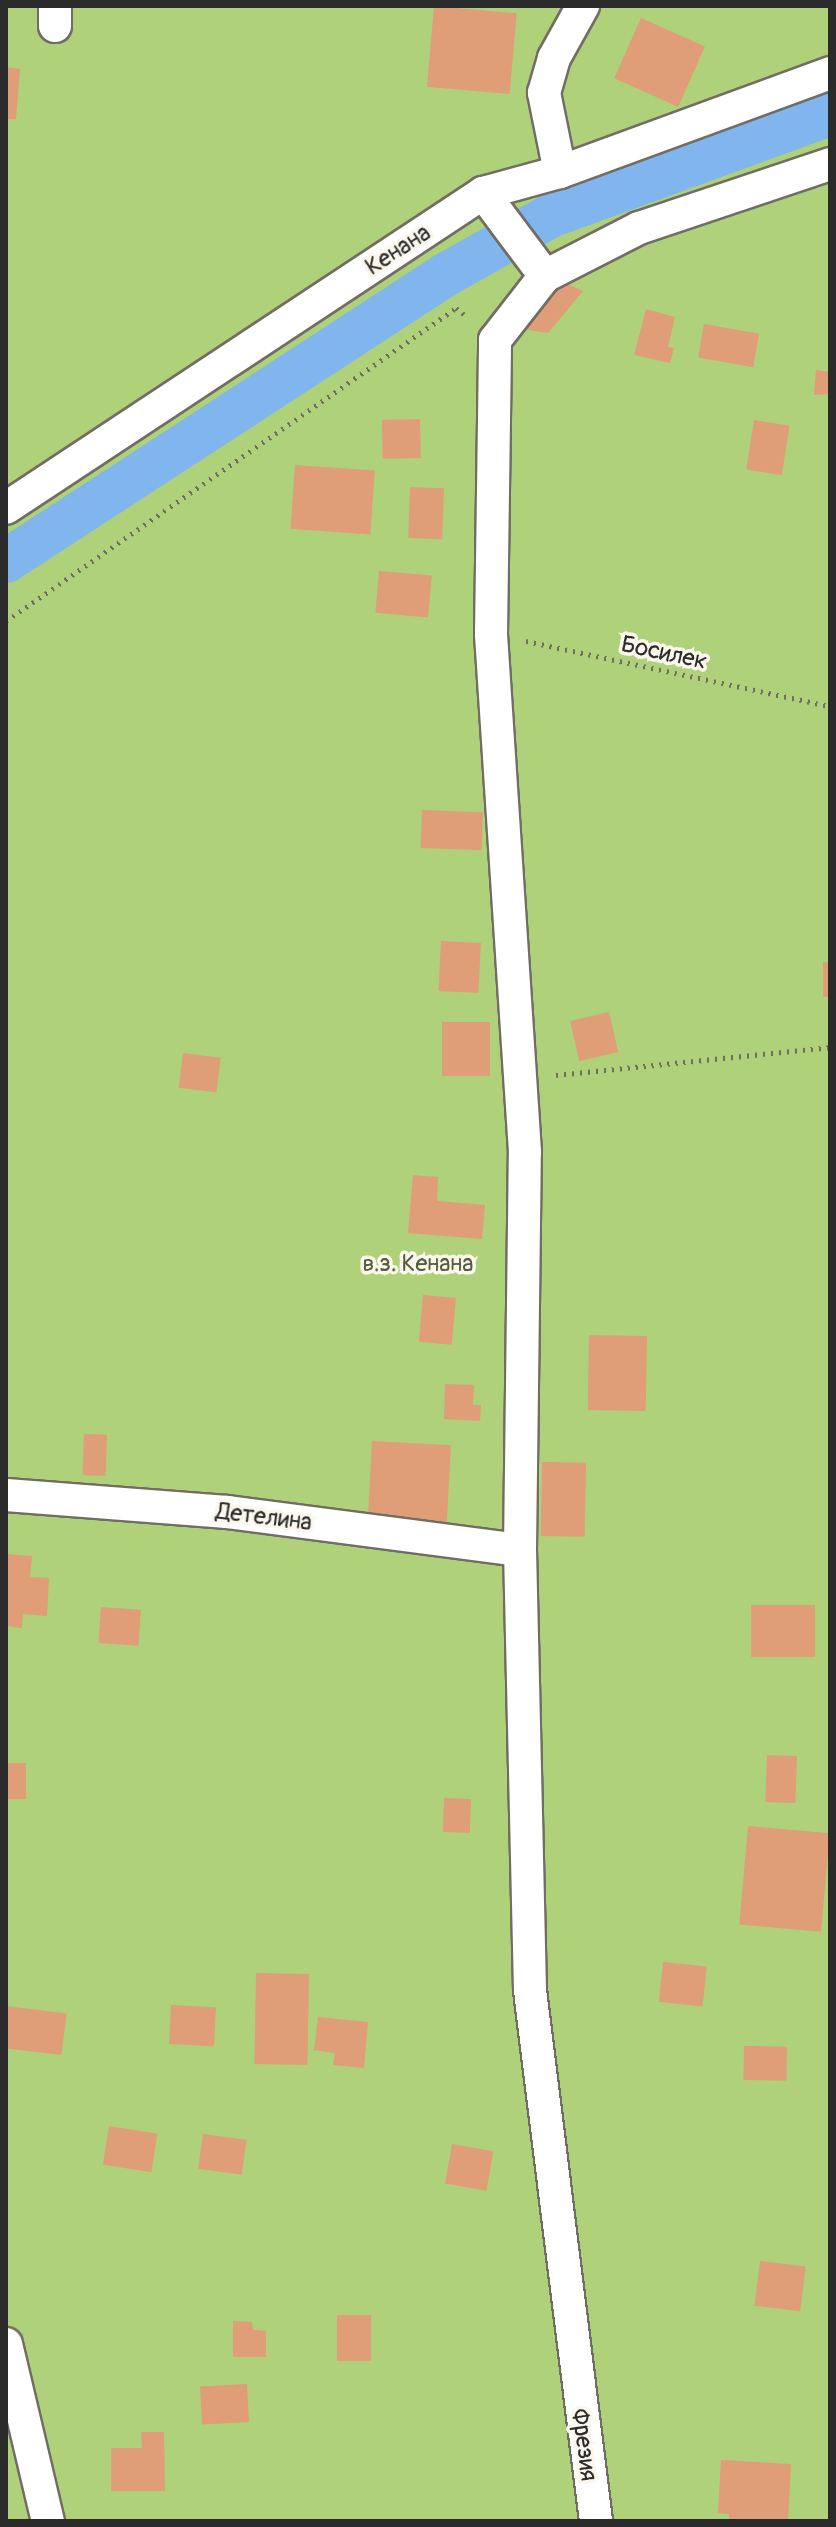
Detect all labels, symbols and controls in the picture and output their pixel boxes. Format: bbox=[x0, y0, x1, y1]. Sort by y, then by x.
street label: Кенана bbox=[360, 218, 436, 282]
street label: Босилек bbox=[618, 630, 710, 676]
park label: в.з. Кенана bbox=[363, 1250, 473, 1278]
street label: Детелина bbox=[214, 1497, 314, 1537]
street label: Фрезия bbox=[565, 2407, 603, 2483]

